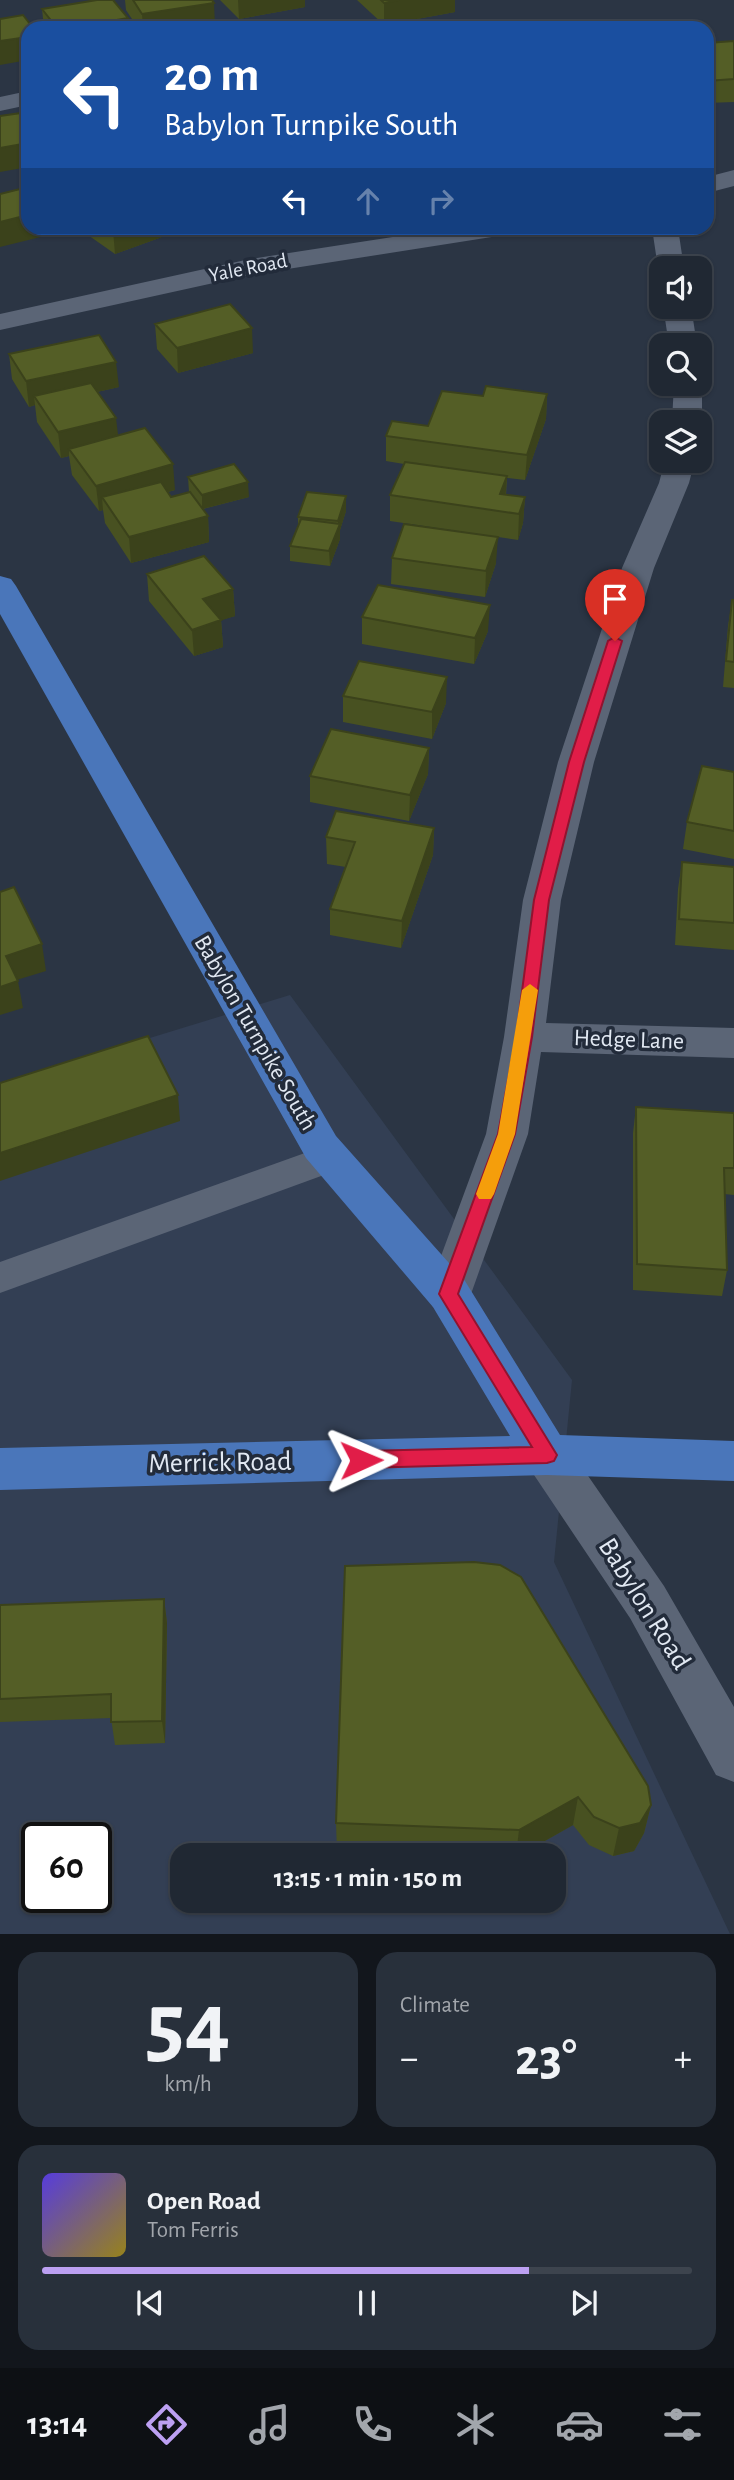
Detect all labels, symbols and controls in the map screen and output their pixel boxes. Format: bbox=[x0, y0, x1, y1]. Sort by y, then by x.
icon: left bbox=[49, 49, 140, 140]
text: 20 m bbox=[164, 51, 260, 100]
text: Babylon Turnpike South bbox=[164, 109, 458, 141]
icon: left bbox=[276, 182, 314, 220]
icon: ahead bbox=[349, 182, 387, 220]
icon: right bbox=[422, 182, 460, 220]
street label: Yale Road bbox=[207, 250, 289, 286]
map controls bbox=[649, 256, 712, 473]
button: sound bbox=[649, 256, 712, 319]
button: search bbox=[649, 333, 712, 396]
button: layers bbox=[649, 410, 712, 473]
pin bbox=[585, 569, 645, 641]
icon: arrive bbox=[596, 580, 634, 618]
street label: Babylon Turnpike South bbox=[189, 931, 321, 1135]
street label: Hedge Lane bbox=[573, 1026, 685, 1054]
position arrow bbox=[324, 1423, 398, 1497]
street label: Merrick Road bbox=[148, 1448, 292, 1478]
street label: Babylon Road bbox=[593, 1533, 695, 1675]
speed limit sign: 60 bbox=[21, 1822, 112, 1913]
text: 13:15 · 1 min · 150 m bbox=[274, 1865, 462, 1891]
text: 54 bbox=[145, 1980, 231, 2071]
text: Climate bbox=[400, 1994, 470, 2017]
text: 23° bbox=[515, 2032, 577, 2084]
text: − bbox=[400, 2040, 418, 2078]
text: + bbox=[674, 2040, 692, 2078]
text: km/h bbox=[164, 2073, 212, 2096]
text: Open Road bbox=[147, 2188, 261, 2214]
text: Tom Ferris bbox=[147, 2219, 239, 2242]
icon: previous bbox=[131, 2284, 169, 2322]
icon: pause bbox=[348, 2284, 386, 2322]
icon: next bbox=[565, 2284, 603, 2322]
icon: directions bbox=[142, 2400, 191, 2449]
icon: music bbox=[245, 2400, 294, 2449]
icon: phone bbox=[348, 2400, 397, 2449]
icon: climate bbox=[451, 2400, 500, 2449]
icon: car bbox=[555, 2400, 604, 2449]
icon: filters bbox=[658, 2400, 707, 2449]
text: 13:14 bbox=[27, 2408, 87, 2440]

